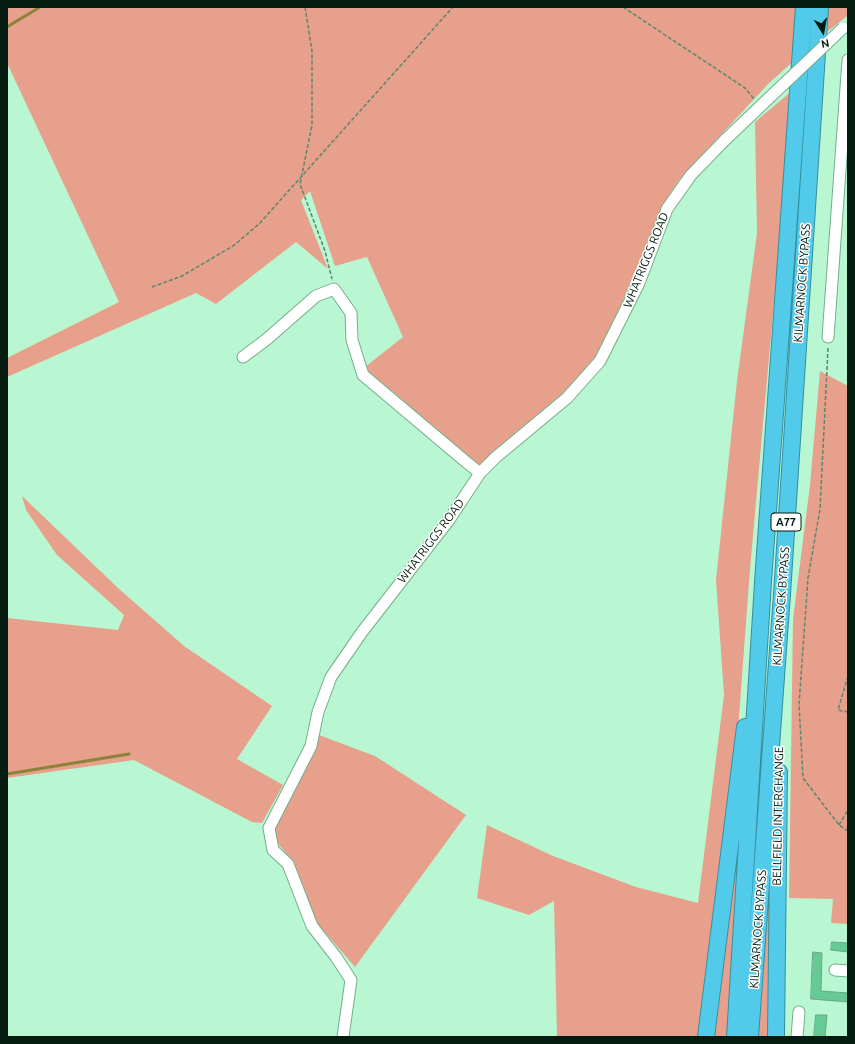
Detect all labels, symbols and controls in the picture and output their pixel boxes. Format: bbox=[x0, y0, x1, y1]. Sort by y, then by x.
north arrow bbox=[803, 12, 843, 52]
text: N bbox=[820, 37, 830, 50]
street label: WHATRIGGS ROAD bbox=[620, 210, 672, 310]
street label: KILMARNOCK BYPASS bbox=[791, 223, 813, 343]
street label: WHATRIGGS ROAD bbox=[395, 496, 467, 586]
road number: A77 bbox=[771, 513, 801, 531]
street label: KILMARNOCK BYPASS bbox=[770, 546, 792, 666]
street label: BELLFIELD INTERCHANGE bbox=[770, 746, 786, 886]
street label: KILMARNOCK BYPASS bbox=[747, 869, 769, 989]

